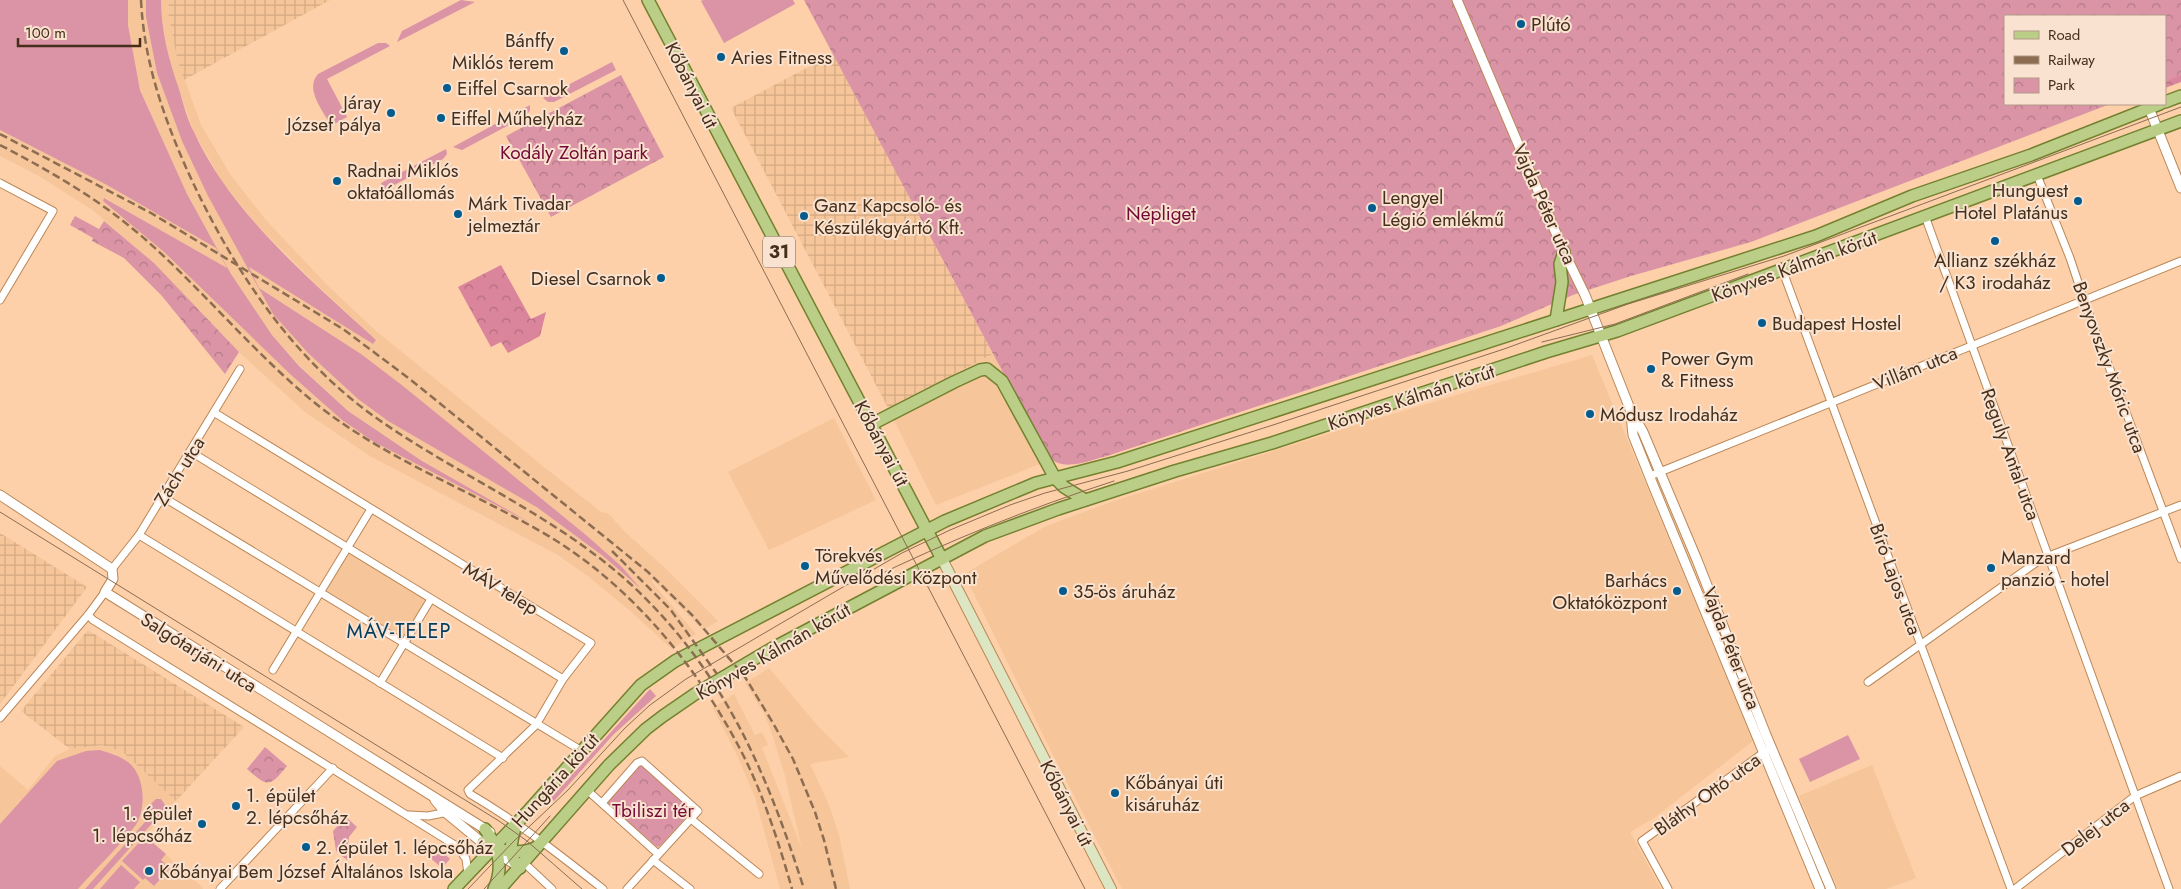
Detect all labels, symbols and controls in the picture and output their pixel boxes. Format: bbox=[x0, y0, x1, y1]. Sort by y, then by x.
place label: Plútó bbox=[1531, 11, 1571, 38]
scale bar bbox=[18, 15, 140, 47]
legend bbox=[2004, 15, 2166, 105]
marker: Plútó bbox=[1515, 18, 1527, 30]
text: 100 m bbox=[25, 22, 66, 44]
text: Road bbox=[2048, 24, 2080, 46]
place label: Bánffy Miklós terem bbox=[452, 27, 555, 76]
street label: Kőbányai út bbox=[658, 37, 725, 133]
place label: Aries Fitness bbox=[731, 44, 833, 71]
marker: Bánffy Miklós terem bbox=[558, 45, 570, 57]
text: Railway bbox=[2048, 49, 2095, 71]
marker: Aries Fitness bbox=[715, 51, 727, 63]
text: Park bbox=[2048, 74, 2075, 96]
place label: Eiffel Csarnok bbox=[457, 75, 569, 102]
marker: Eiffel Csarnok bbox=[441, 82, 453, 94]
place label: Járay József pálya bbox=[284, 89, 382, 138]
place label: Eiffel Műhelyház bbox=[451, 105, 583, 132]
marker: Járay József pálya bbox=[385, 107, 397, 119]
marker: Eiffel Műhelyház bbox=[435, 112, 447, 124]
park label: Kodály Zoltán park bbox=[500, 139, 649, 166]
street label: Vajda Péter utca bbox=[1506, 140, 1583, 269]
place label: Radnai Miklós oktatóállomás bbox=[347, 157, 459, 206]
marker: Radnai Miklós oktatóállomás bbox=[331, 175, 343, 187]
place label: Hunguest Hotel Platánus bbox=[1954, 177, 2068, 226]
place label: Lengyel Légió emlékmű bbox=[1382, 184, 1504, 233]
place label: Márk Tivadar jelmeztár bbox=[466, 190, 571, 239]
place label: Ganz Kapcsoló- és Készülékgyártó Kft. bbox=[814, 192, 965, 241]
marker: Hunguest Hotel Platánus bbox=[2072, 195, 2084, 207]
park label: Népliget bbox=[1126, 200, 1196, 227]
marker: Lengyel Légió emlékmű bbox=[1366, 202, 1378, 214]
marker: Márk Tivadar jelmeztár bbox=[452, 208, 464, 220]
marker: Ganz Kapcsoló- és Készülékgyártó Kft. bbox=[798, 210, 810, 222]
street label: Könyves Kálmán körút bbox=[1708, 224, 1881, 309]
marker: Allianz székház / K3 irodaház bbox=[1989, 235, 2001, 247]
road number: 31 bbox=[763, 236, 795, 268]
place label: Allianz székház / K3 irodaház bbox=[1934, 247, 2056, 296]
place label: Diesel Csarnok bbox=[531, 265, 652, 292]
marker: Diesel Csarnok bbox=[655, 272, 667, 284]
street label: Benyovszky Móric utca bbox=[2066, 278, 2153, 457]
place label: Budapest Hostel bbox=[1772, 310, 1901, 337]
marker: Budapest Hostel bbox=[1756, 317, 1768, 329]
street label: Villám utca bbox=[1869, 339, 1961, 398]
place label: Power Gym & Fitness bbox=[1661, 345, 1754, 394]
street label: Könyves Kálmán körút bbox=[1324, 358, 1499, 437]
marker: Power Gym & Fitness bbox=[1645, 363, 1657, 375]
street label: Reguly Antal utca bbox=[1974, 384, 2047, 524]
street label: Kőbányai út bbox=[848, 396, 916, 491]
place label: Módusz Irodaház bbox=[1600, 401, 1738, 428]
marker: Módusz Irodaház bbox=[1584, 408, 1596, 420]
street label: Zách utca bbox=[148, 431, 211, 511]
street label: Bíró Lajos utca bbox=[1863, 520, 1928, 639]
place label: Törekvés Művelődési Központ bbox=[815, 542, 977, 591]
place label: Manzard panzió - hotel bbox=[2001, 544, 2109, 593]
street label: MÁV telep bbox=[458, 555, 544, 622]
marker: Törekvés Művelődési Központ bbox=[799, 560, 811, 572]
marker: Manzard panzió - hotel bbox=[1985, 562, 1997, 574]
place label: Barhács Oktatóközpont bbox=[1552, 567, 1667, 616]
place label: 35-ös áruház bbox=[1073, 578, 1176, 605]
street label: Vajda Péter utca bbox=[1696, 583, 1767, 713]
marker: 35-ös áruház bbox=[1057, 585, 1069, 597]
marker: Barhács Oktatóközpont bbox=[1671, 585, 1683, 597]
street label: Könyves Kálmán körút bbox=[691, 596, 856, 707]
street label: Salgótarjáni utca bbox=[135, 606, 262, 699]
district label: MÁV-TELEP bbox=[346, 617, 452, 646]
street label: Hungária körút bbox=[505, 727, 606, 834]
street label: Bláthy Ottó utca bbox=[1649, 747, 1766, 842]
street label: Kőbányai út bbox=[1033, 755, 1100, 851]
place label: Kőbányai úti kisáruház bbox=[1125, 769, 1224, 818]
place label: 1. épület 2. lépcsőház bbox=[246, 782, 348, 831]
marker: Kőbányai úti kisáruház bbox=[1109, 787, 1121, 799]
street label: Delej utca bbox=[2055, 792, 2135, 863]
park label: Tbiliszi tér bbox=[612, 797, 694, 824]
place label: 1. épület 1. lépcsőház bbox=[92, 800, 192, 849]
marker: 1. épület 2. lépcsőház bbox=[230, 800, 242, 812]
marker: 1. épület 1. lépcsőház bbox=[196, 818, 208, 830]
place label: 2. épület 1. lépcsőház bbox=[316, 834, 493, 861]
marker: 2. épület 1. lépcsőház bbox=[300, 841, 312, 853]
place label: Kőbányai Bem József Általános Iskola bbox=[159, 858, 453, 885]
marker: Kőbányai Bem József Általános Iskola bbox=[143, 865, 155, 877]

